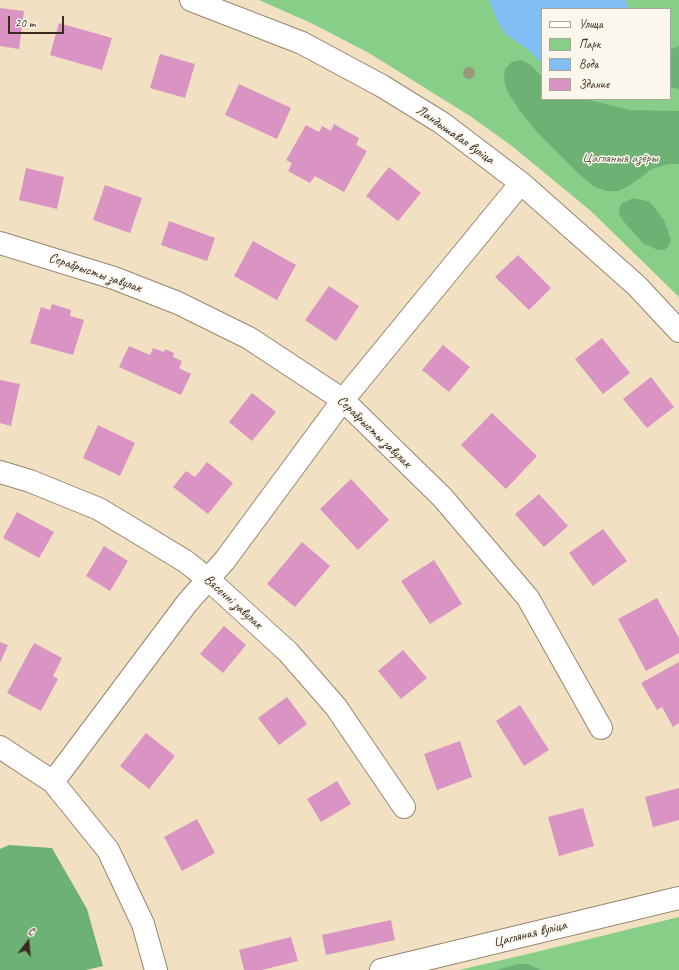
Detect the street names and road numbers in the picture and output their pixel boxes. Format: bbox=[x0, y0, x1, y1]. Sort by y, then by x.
street label: Ландышавая вуліца bbox=[413, 102, 497, 168]
street label: Серабрысты завулак bbox=[46, 249, 144, 297]
street label: Серабрысты завулак bbox=[333, 392, 415, 472]
street label: Вясенні завулак bbox=[200, 571, 266, 633]
street label: Цагляная вуліца bbox=[491, 917, 569, 951]

